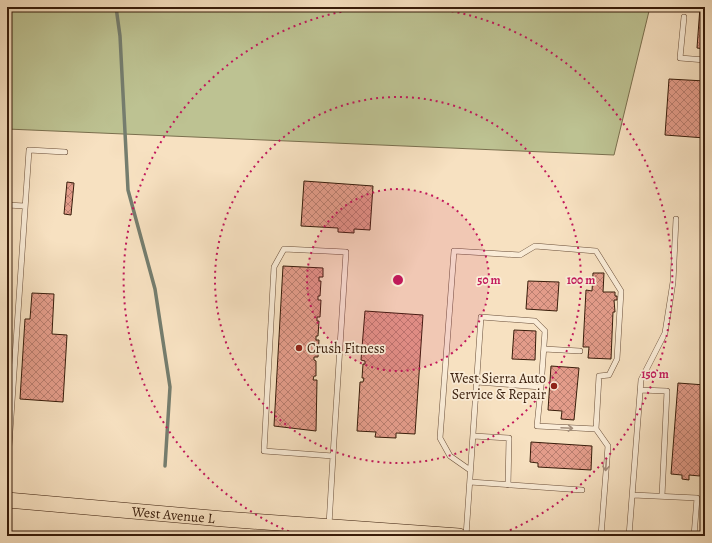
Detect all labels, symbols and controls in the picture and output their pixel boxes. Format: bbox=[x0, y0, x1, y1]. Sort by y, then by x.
text: 50 m bbox=[477, 272, 501, 288]
text: 100 m bbox=[567, 272, 595, 288]
centre of rings bbox=[391, 273, 405, 287]
place label: Crush Fitness bbox=[307, 339, 385, 358]
marker: Crush Fitness bbox=[294, 343, 304, 353]
text: 150 m bbox=[641, 366, 669, 382]
place label: West Sierra Auto Service & Repair bbox=[449, 369, 547, 404]
marker: West Sierra Auto Service & Repair bbox=[549, 381, 559, 391]
one-way arrow bbox=[560, 424, 573, 432]
one-way arrow bbox=[603, 458, 610, 471]
street label: West Avenue L bbox=[130, 501, 216, 528]

